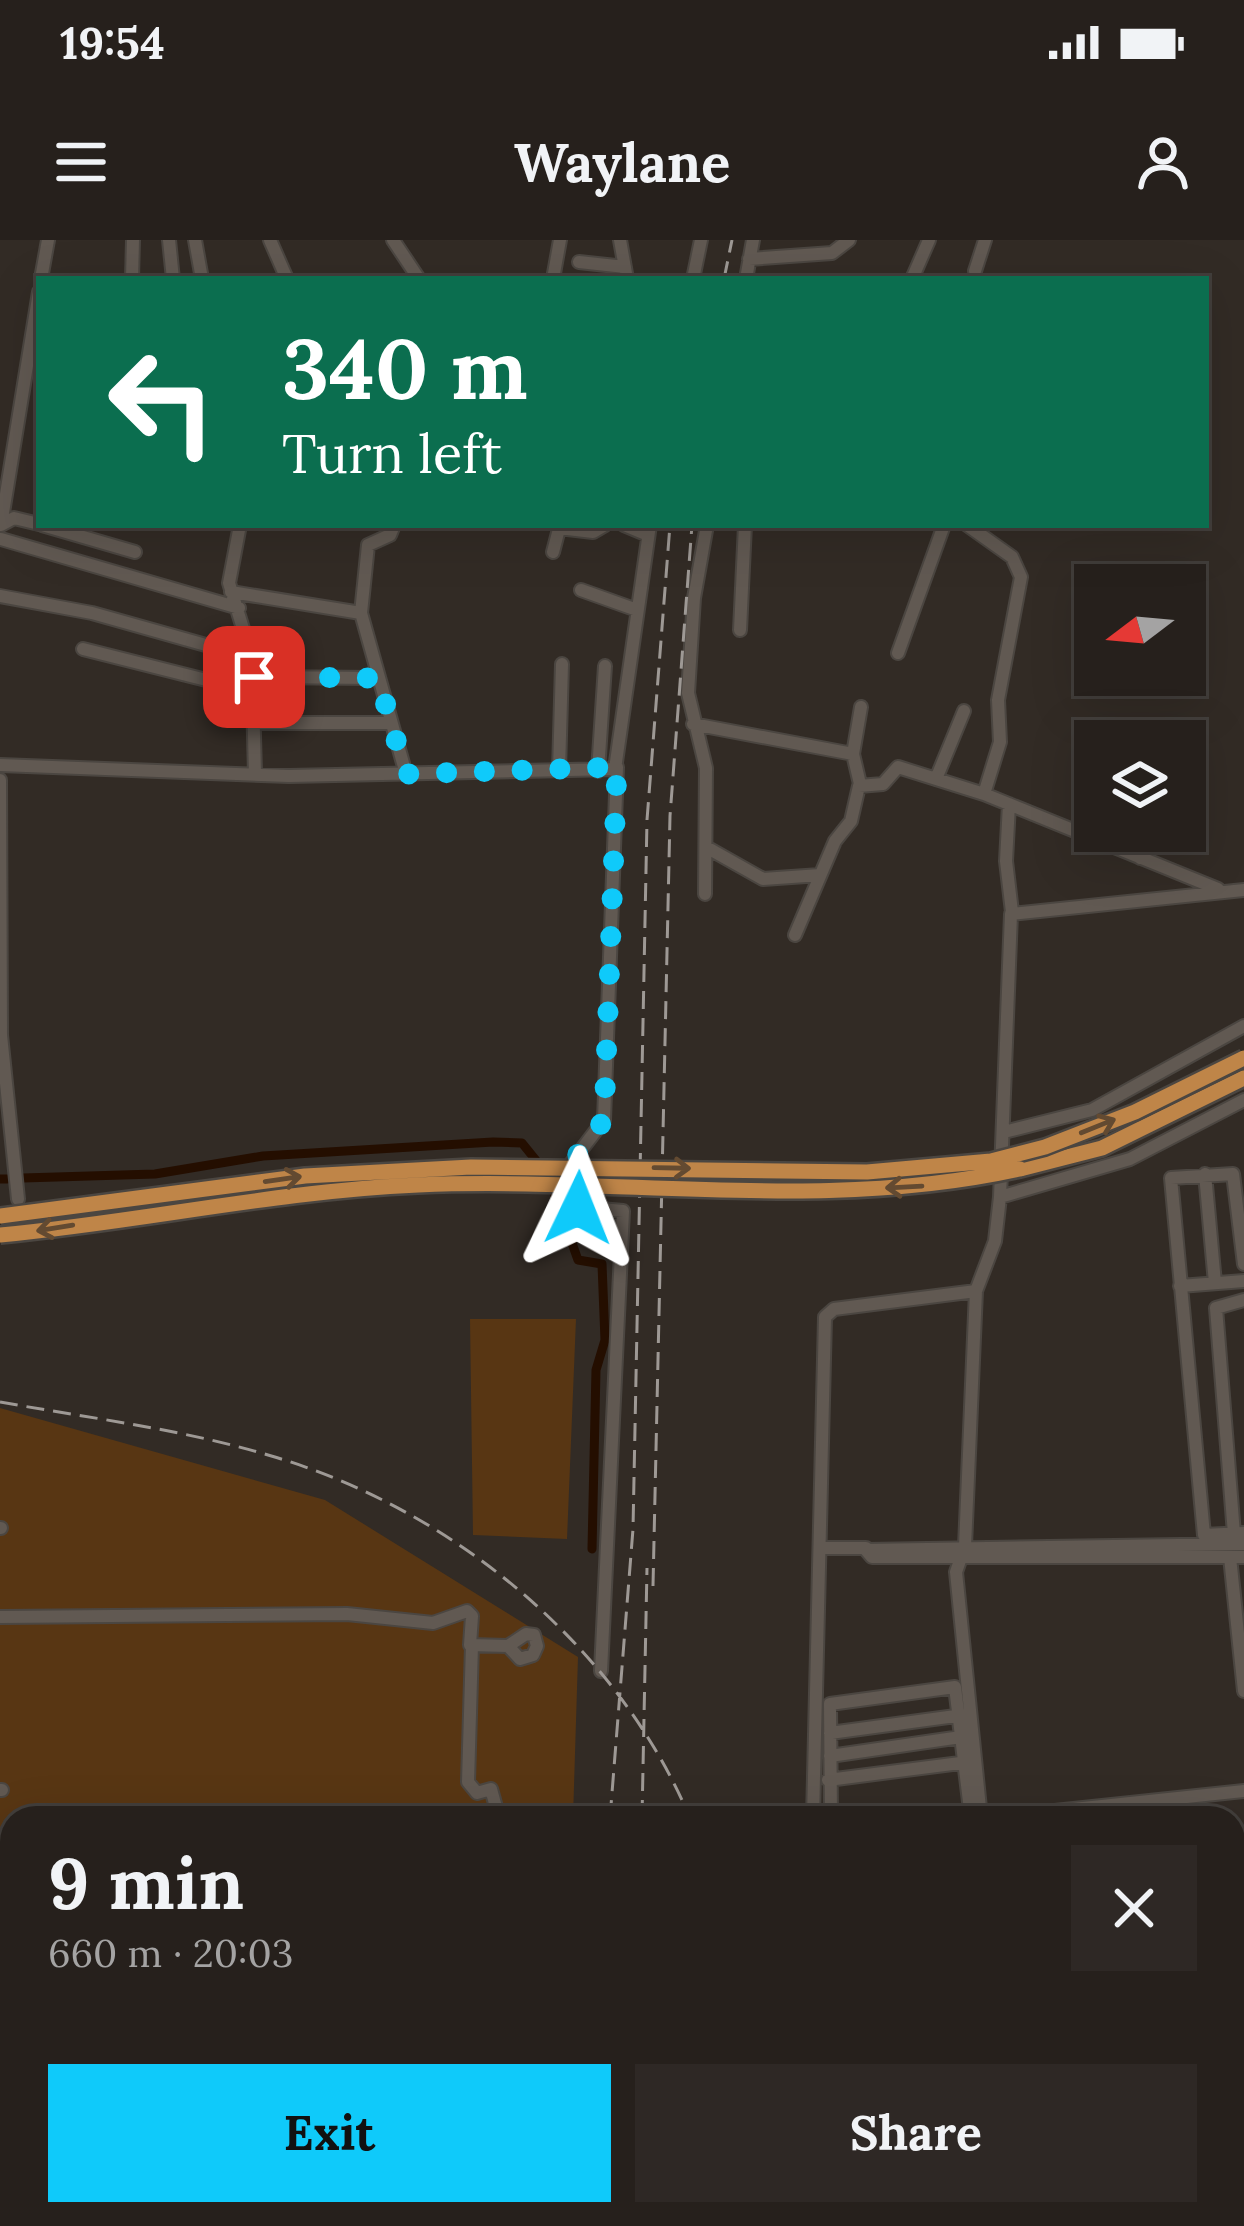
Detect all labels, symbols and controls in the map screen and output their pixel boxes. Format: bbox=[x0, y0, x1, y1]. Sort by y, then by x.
text: 19:54 bbox=[60, 14, 165, 71]
text: Waylane bbox=[514, 128, 730, 197]
icon: menu bbox=[48, 129, 114, 195]
icon: person bbox=[1130, 129, 1196, 195]
text: 340 m bbox=[282, 314, 528, 422]
icon: left bbox=[84, 324, 240, 480]
text: Turn left bbox=[282, 419, 502, 488]
north arrow bbox=[1074, 564, 1206, 696]
map controls bbox=[1074, 564, 1206, 852]
pin bbox=[203, 626, 305, 728]
icon: arrive bbox=[221, 644, 287, 710]
button: layers bbox=[1074, 720, 1206, 852]
one-way arrow bbox=[1078, 1114, 1115, 1136]
position arrow bbox=[515, 1145, 641, 1271]
one-way arrow bbox=[652, 1157, 691, 1179]
one-way arrow bbox=[262, 1167, 301, 1190]
one-way arrow bbox=[885, 1176, 924, 1199]
one-way arrow bbox=[37, 1218, 76, 1241]
text: 9 min bbox=[48, 1837, 244, 1929]
button: close bbox=[1071, 1845, 1197, 1971]
text: 660 m · 20:03 bbox=[48, 1928, 294, 1978]
button: Exit bbox=[48, 2064, 611, 2202]
button: Share bbox=[635, 2064, 1197, 2202]

